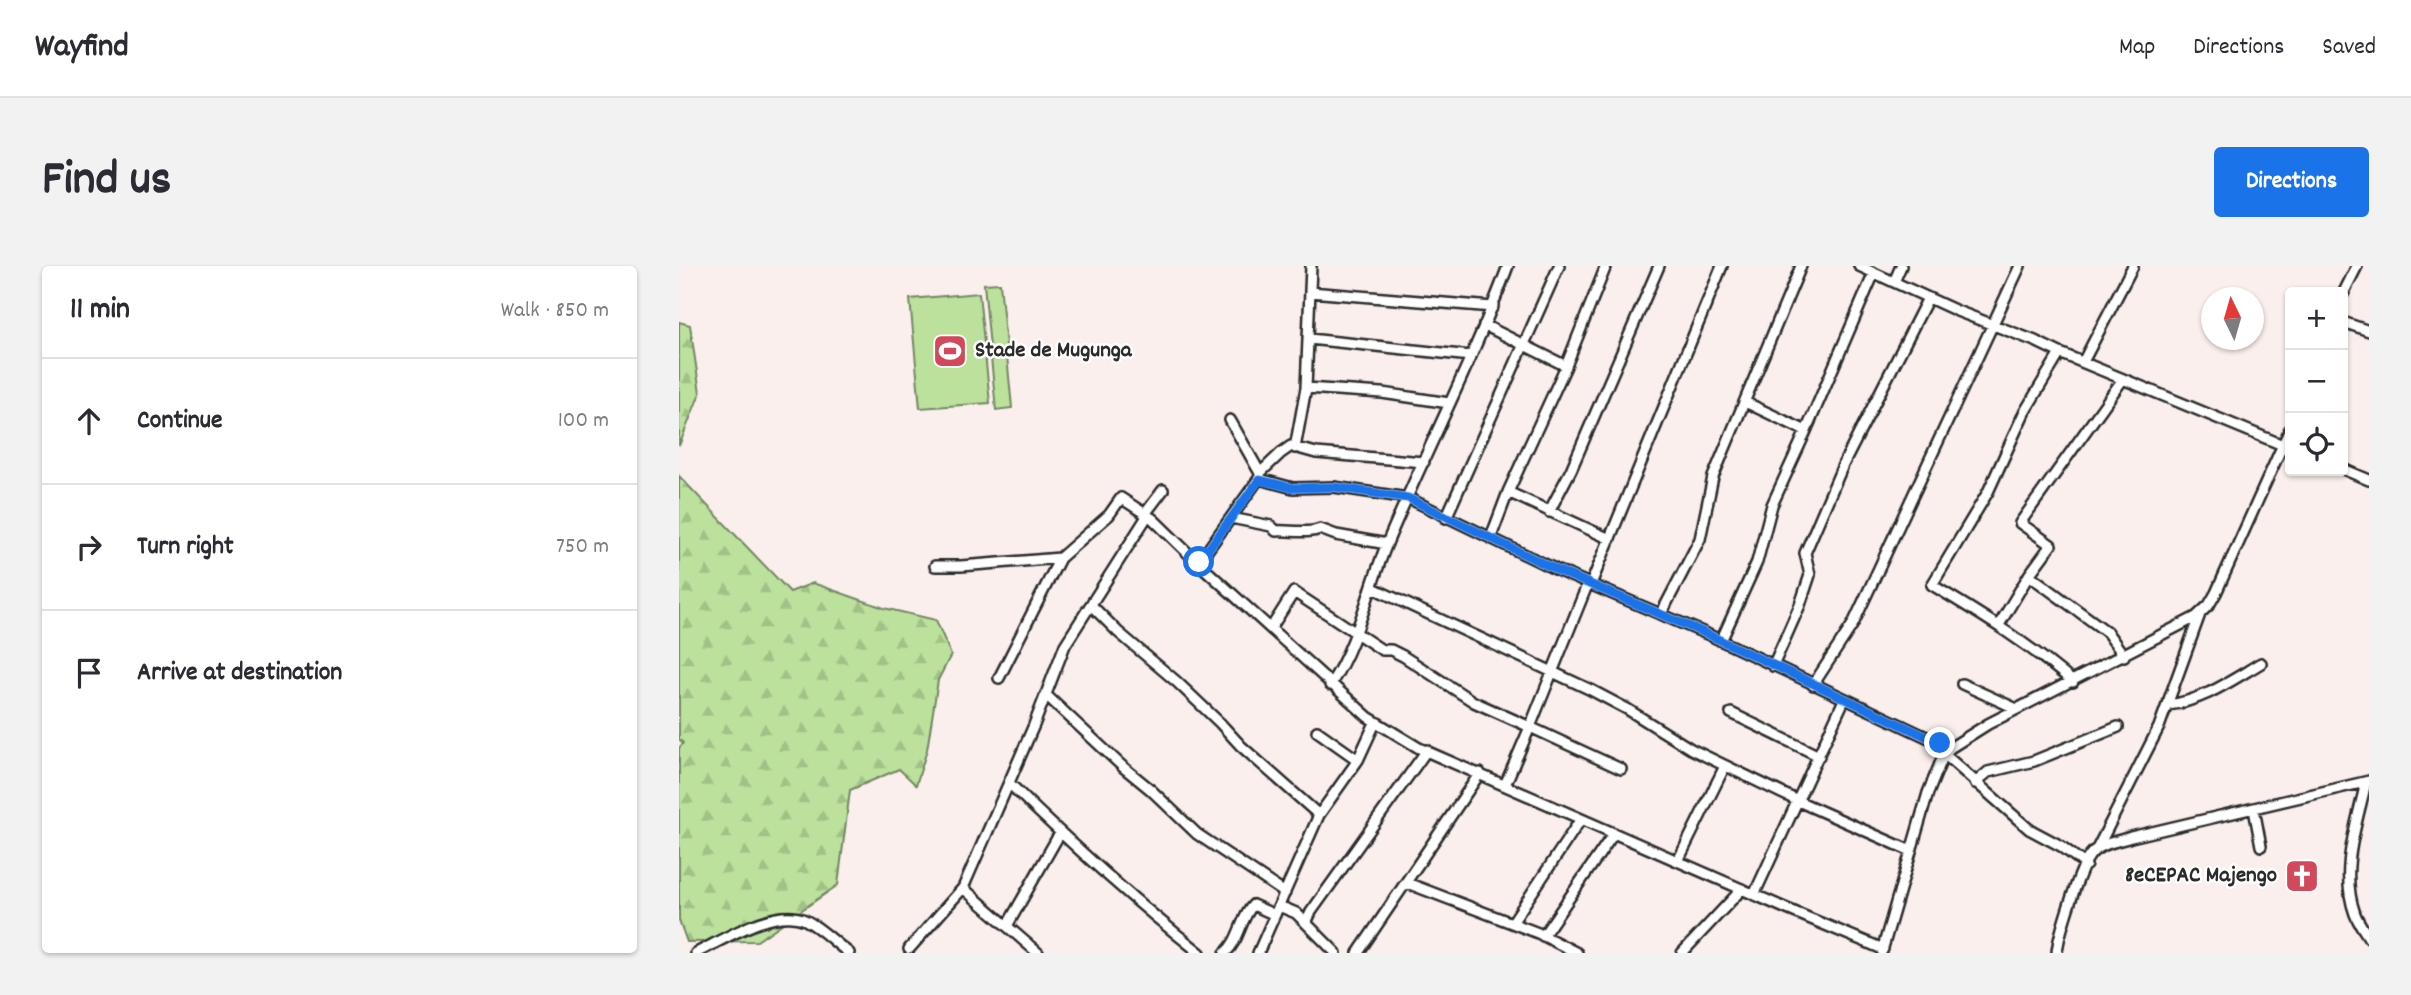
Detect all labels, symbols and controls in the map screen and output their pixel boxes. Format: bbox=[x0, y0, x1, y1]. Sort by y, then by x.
text: Wayfind bbox=[35, 25, 129, 72]
text: Map bbox=[2119, 31, 2155, 65]
text: Directions bbox=[2193, 31, 2284, 65]
text: Saved bbox=[2322, 31, 2376, 65]
text: Find us bbox=[42, 147, 171, 217]
button: Directions bbox=[2214, 147, 2369, 217]
north arrow bbox=[2201, 287, 2264, 350]
map controls bbox=[2285, 287, 2348, 476]
button: + bbox=[2285, 287, 2348, 350]
text: 11 min bbox=[70, 290, 130, 333]
text: Walk · 850 m bbox=[501, 295, 609, 328]
sports icon: Stade de Mugunga bbox=[931, 332, 969, 370]
place label: Stade de Mugunga bbox=[975, 335, 1133, 368]
button: − bbox=[2285, 350, 2348, 413]
icon: ahead bbox=[70, 402, 108, 440]
text: Continue bbox=[137, 403, 222, 440]
text: 100 m bbox=[558, 405, 609, 438]
button: locate bbox=[2285, 413, 2348, 476]
icon: right bbox=[70, 528, 108, 566]
text: Turn right bbox=[137, 529, 234, 566]
text: 750 m bbox=[556, 531, 609, 564]
route start bbox=[1183, 546, 1214, 577]
icon: arrive bbox=[70, 654, 108, 692]
text: Arrive at destination bbox=[137, 655, 342, 692]
route end bbox=[1924, 727, 1955, 758]
church icon: 8eCEPAC Majengo bbox=[2283, 857, 2321, 895]
place label: 8eCEPAC Majengo bbox=[2125, 860, 2277, 893]

